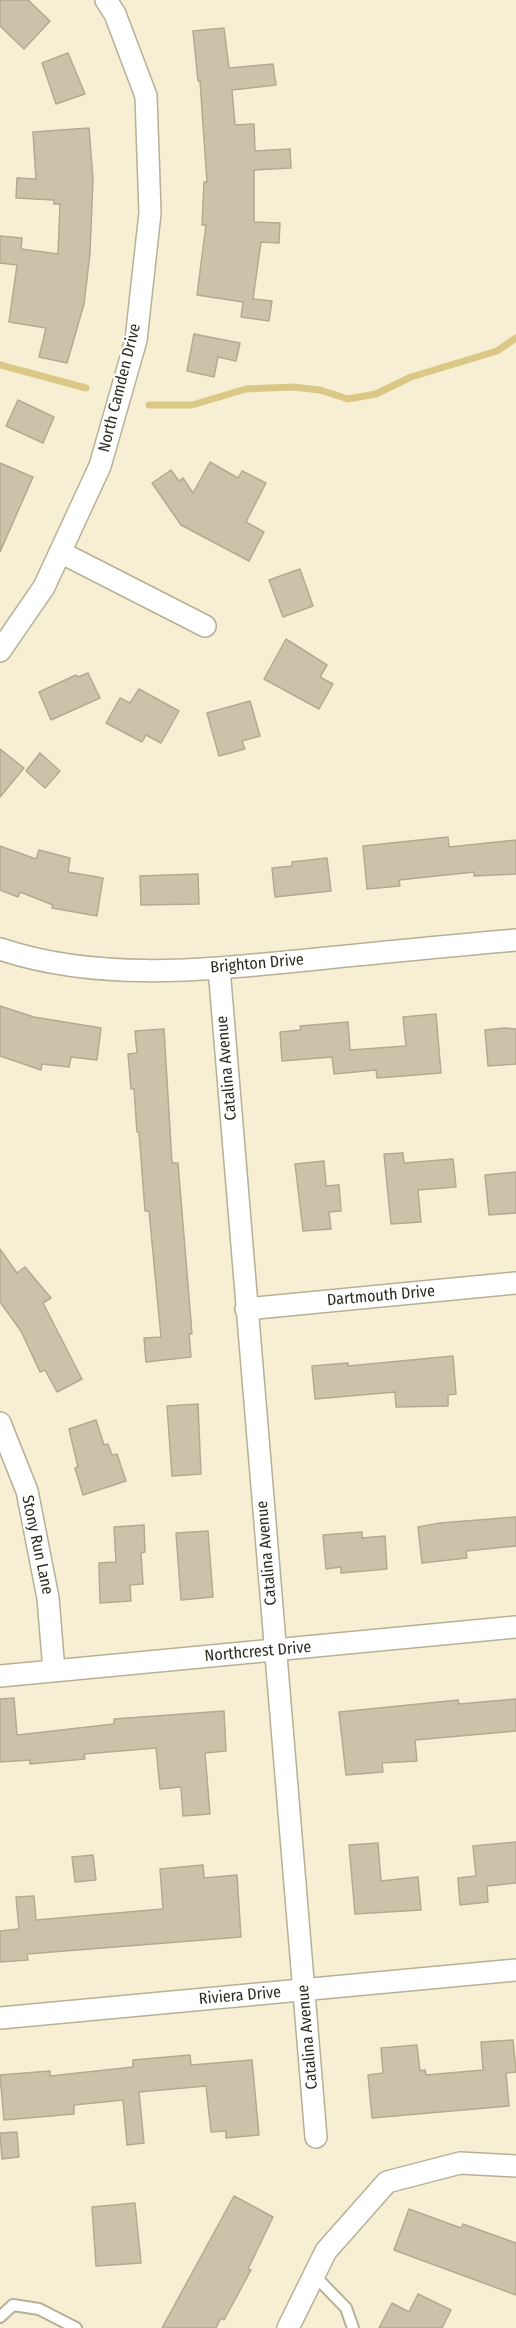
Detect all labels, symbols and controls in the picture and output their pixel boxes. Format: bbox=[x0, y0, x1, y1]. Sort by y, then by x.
street label: North Camden Drive bbox=[95, 322, 145, 454]
street label: Brighton Drive bbox=[209, 950, 305, 978]
street label: Catalina Avenue bbox=[213, 1015, 241, 1121]
street label: Dartmouth Drive bbox=[326, 1282, 436, 1310]
street label: Stony Run Lane bbox=[17, 1494, 57, 1596]
street label: Catalina Avenue bbox=[253, 1500, 281, 1606]
street label: Northcrest Drive bbox=[204, 1638, 312, 1666]
street label: Riviera Drive bbox=[198, 1983, 282, 2009]
street label: Catalina Avenue bbox=[294, 1984, 322, 2090]

